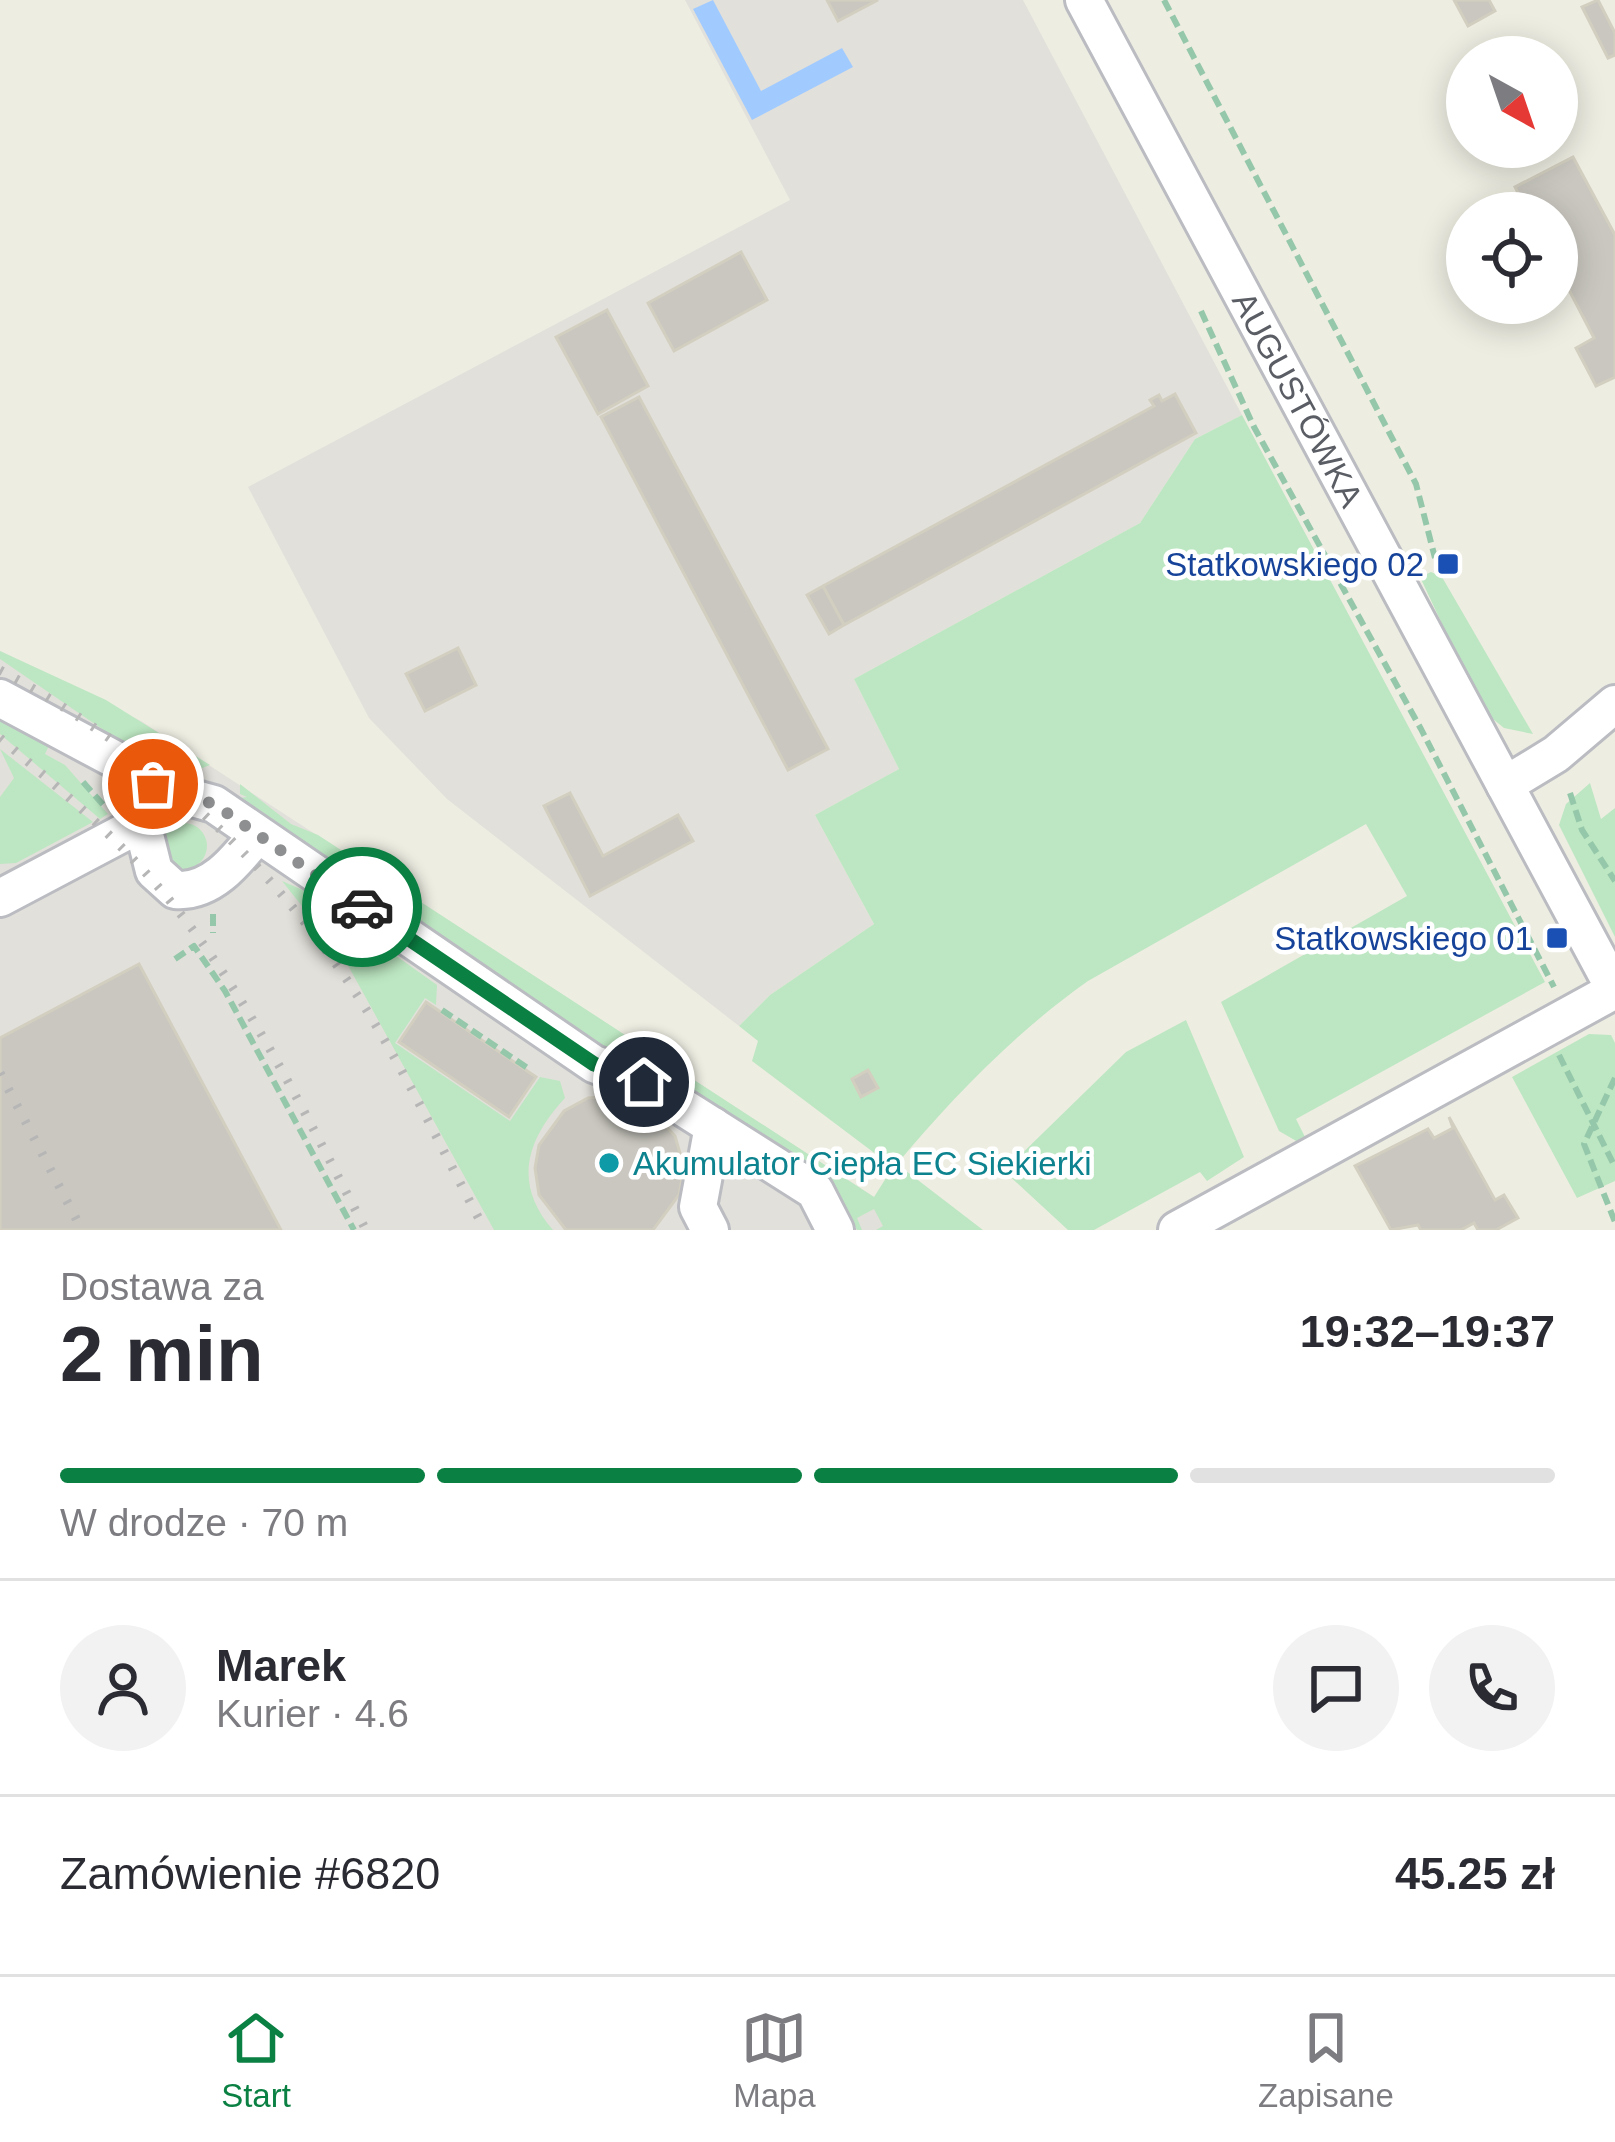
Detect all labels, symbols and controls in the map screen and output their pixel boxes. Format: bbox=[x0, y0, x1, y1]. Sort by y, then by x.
north arrow bbox=[1446, 36, 1578, 168]
map controls bbox=[1446, 36, 1578, 324]
button: locate bbox=[1446, 192, 1578, 324]
street label: AUGUSTÓWKA bbox=[1225, 285, 1371, 513]
place label: Statkowskiego 02 bbox=[1165, 546, 1424, 583]
marker: Statkowskiego 02 bbox=[1435, 551, 1461, 577]
pin bbox=[102, 733, 204, 835]
icon: bag bbox=[120, 751, 186, 817]
courier bbox=[302, 847, 422, 967]
icon: car bbox=[329, 874, 395, 940]
place label: Statkowskiego 01 bbox=[1274, 920, 1533, 957]
marker: Statkowskiego 01 bbox=[1544, 925, 1570, 951]
pin bbox=[593, 1031, 695, 1133]
icon: home bbox=[611, 1049, 677, 1115]
place label: Akumulator Ciepła EC Siekierki bbox=[633, 1145, 1092, 1182]
marker: Akumulator Ciepła EC Siekierki bbox=[596, 1150, 622, 1176]
text: Dostawa za bbox=[60, 1265, 264, 1308]
text: 19:32–19:37 bbox=[1300, 1306, 1555, 1357]
text: 2 min bbox=[60, 1310, 264, 1398]
text: W drodze · 70 m bbox=[60, 1501, 348, 1544]
button: person bbox=[60, 1625, 186, 1751]
button: chat bbox=[1273, 1625, 1399, 1751]
button: phone bbox=[1429, 1625, 1555, 1751]
text: Marek bbox=[216, 1640, 346, 1691]
text: Kurier · 4.6 bbox=[216, 1692, 409, 1735]
text: Zamówienie #6820 bbox=[60, 1848, 440, 1899]
text: 45.25 zł bbox=[1395, 1848, 1555, 1899]
tab: Start bbox=[221, 2005, 291, 2115]
tab: Mapa bbox=[733, 2005, 816, 2115]
tab: Zapisane bbox=[1258, 2005, 1394, 2115]

